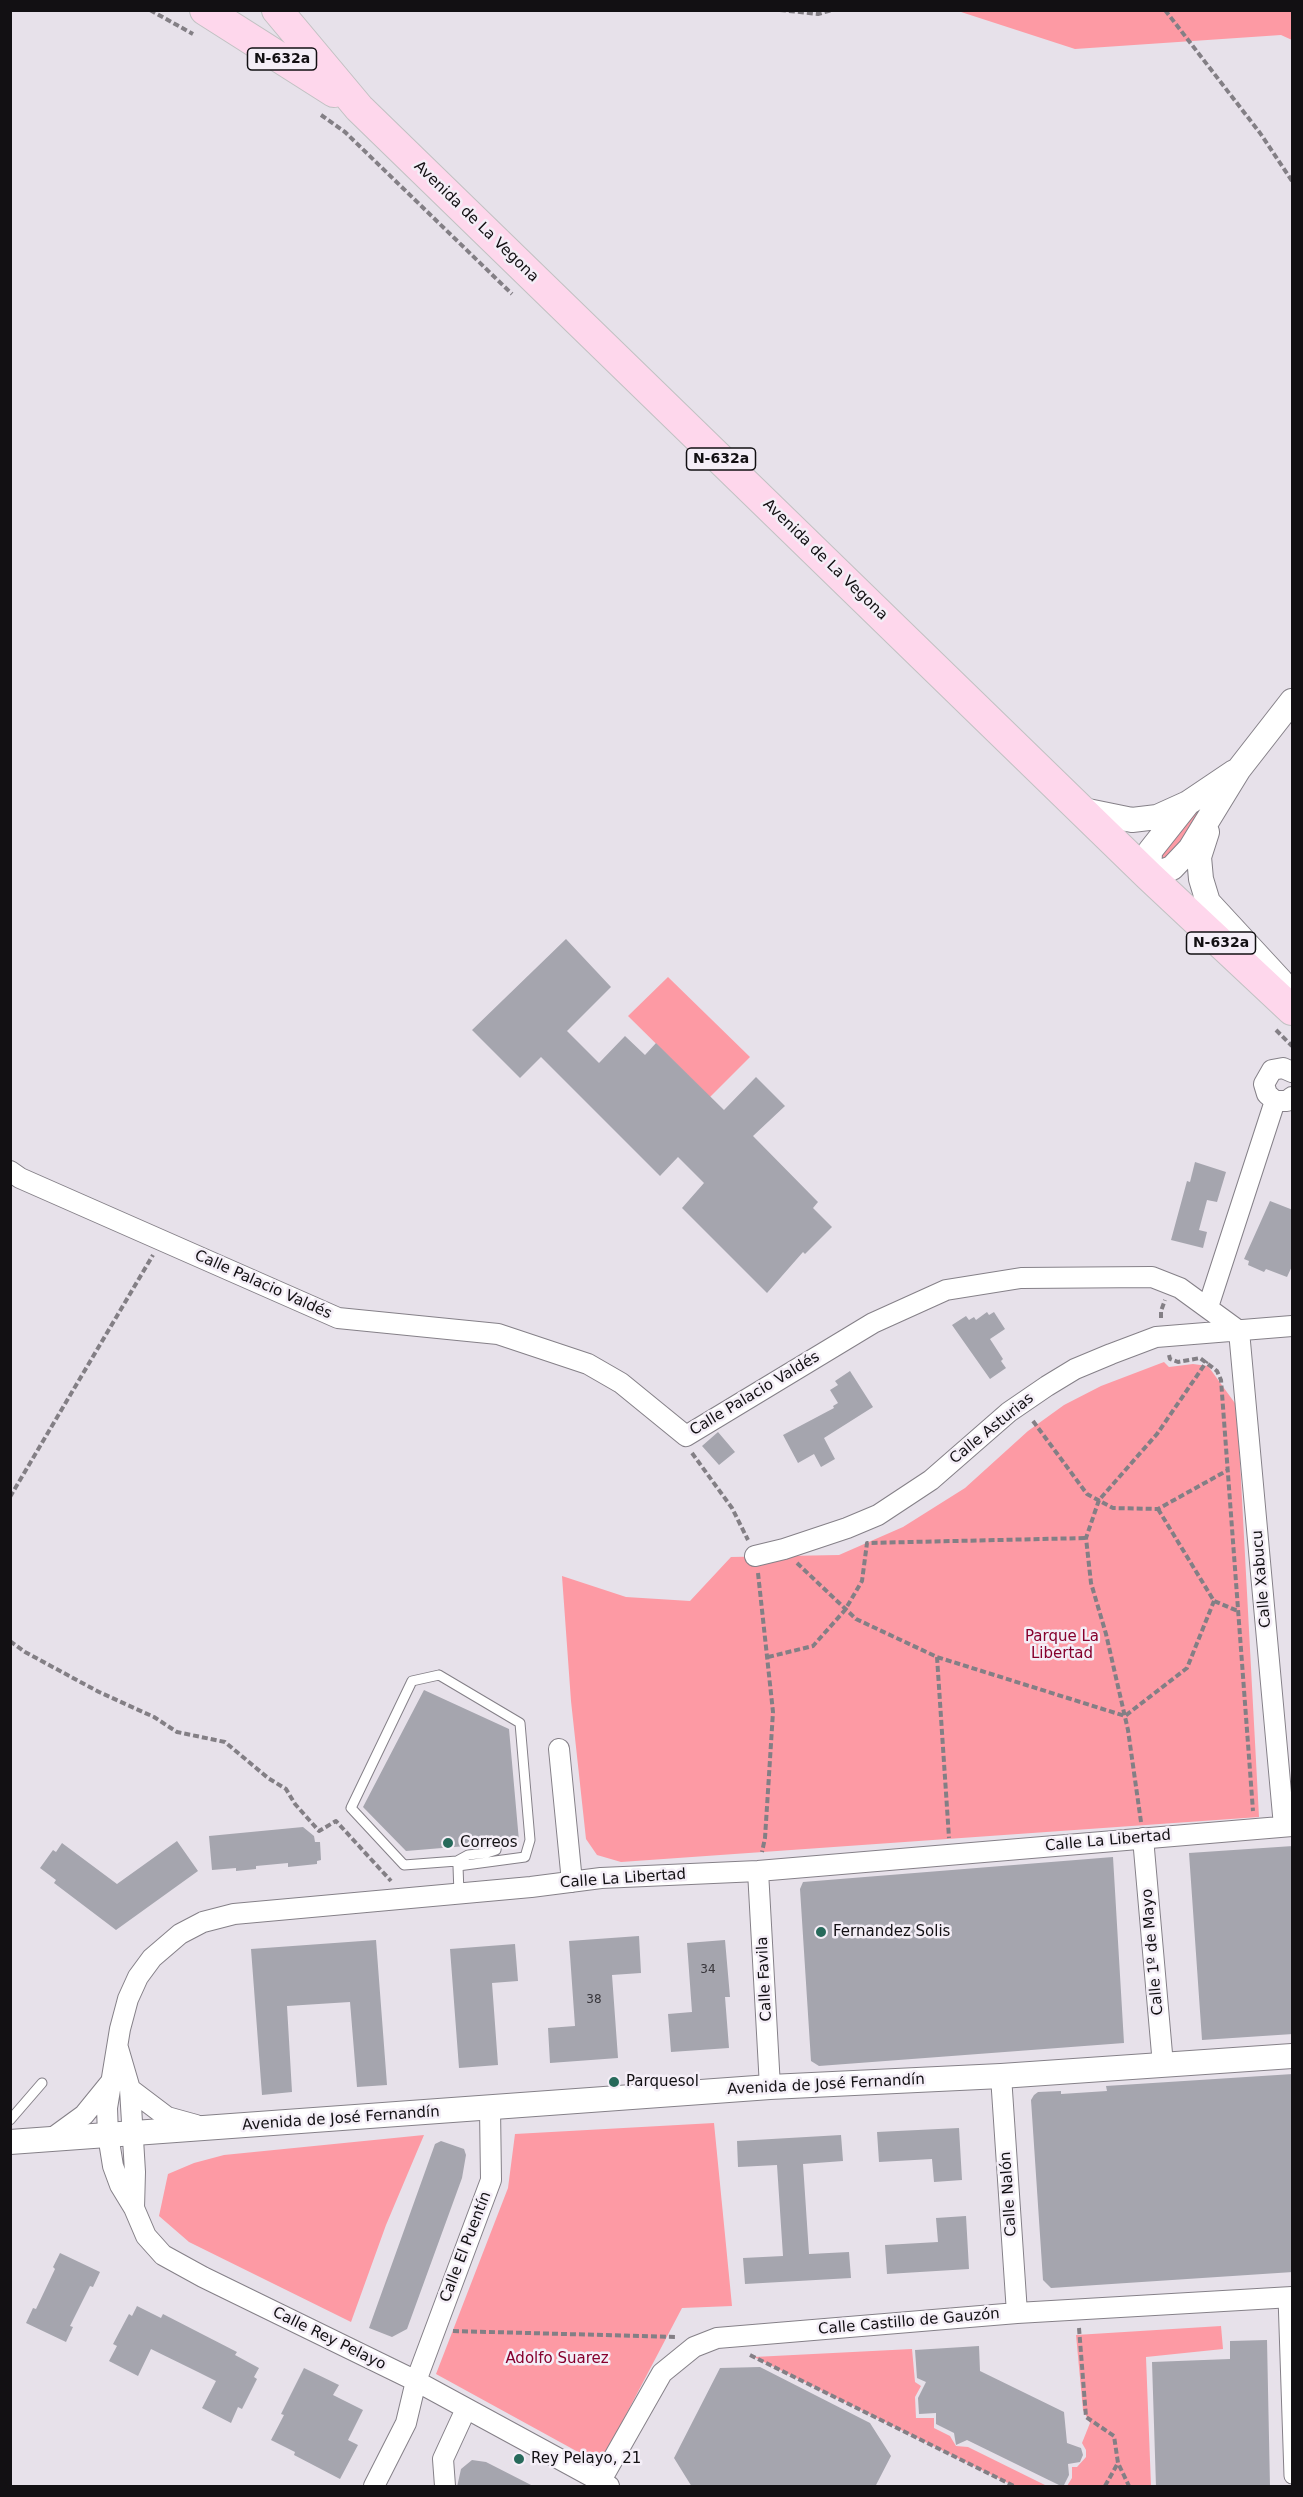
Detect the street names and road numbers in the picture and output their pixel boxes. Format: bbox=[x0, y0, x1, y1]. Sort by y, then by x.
road number: N-632a bbox=[248, 48, 316, 70]
street label: Avenida de La Vegona bbox=[410, 158, 542, 286]
road number: N-632a bbox=[686, 448, 756, 470]
street label: Avenida de La Vegona bbox=[759, 496, 891, 624]
road number: N-632a bbox=[1186, 932, 1256, 954]
street label: Calle Palacio Valdés bbox=[192, 1247, 334, 1323]
street label: Calle Palacio Valdés bbox=[687, 1348, 823, 1440]
street label: Calle Asturias bbox=[946, 1390, 1038, 1468]
street label: Calle Xabucu bbox=[1249, 1529, 1275, 1629]
street label: Calle La Libertad bbox=[1044, 1827, 1172, 1855]
street label: Calle La Libertad bbox=[559, 1866, 687, 1892]
street label: Calle 1º de Mayo bbox=[1138, 1888, 1168, 2016]
street label: Calle Favila bbox=[754, 1936, 776, 2022]
street label: Avenida de José Fernandín bbox=[727, 2071, 925, 2099]
street label: Avenida de José Fernandín bbox=[242, 2103, 440, 2135]
street label: Calle Nalón bbox=[997, 2151, 1021, 2237]
street label: Calle El Puentín bbox=[437, 2189, 495, 2305]
street label: Calle Rey Pelayo bbox=[269, 2304, 389, 2374]
street label: Calle Castillo de Gauzón bbox=[817, 2305, 1001, 2339]

